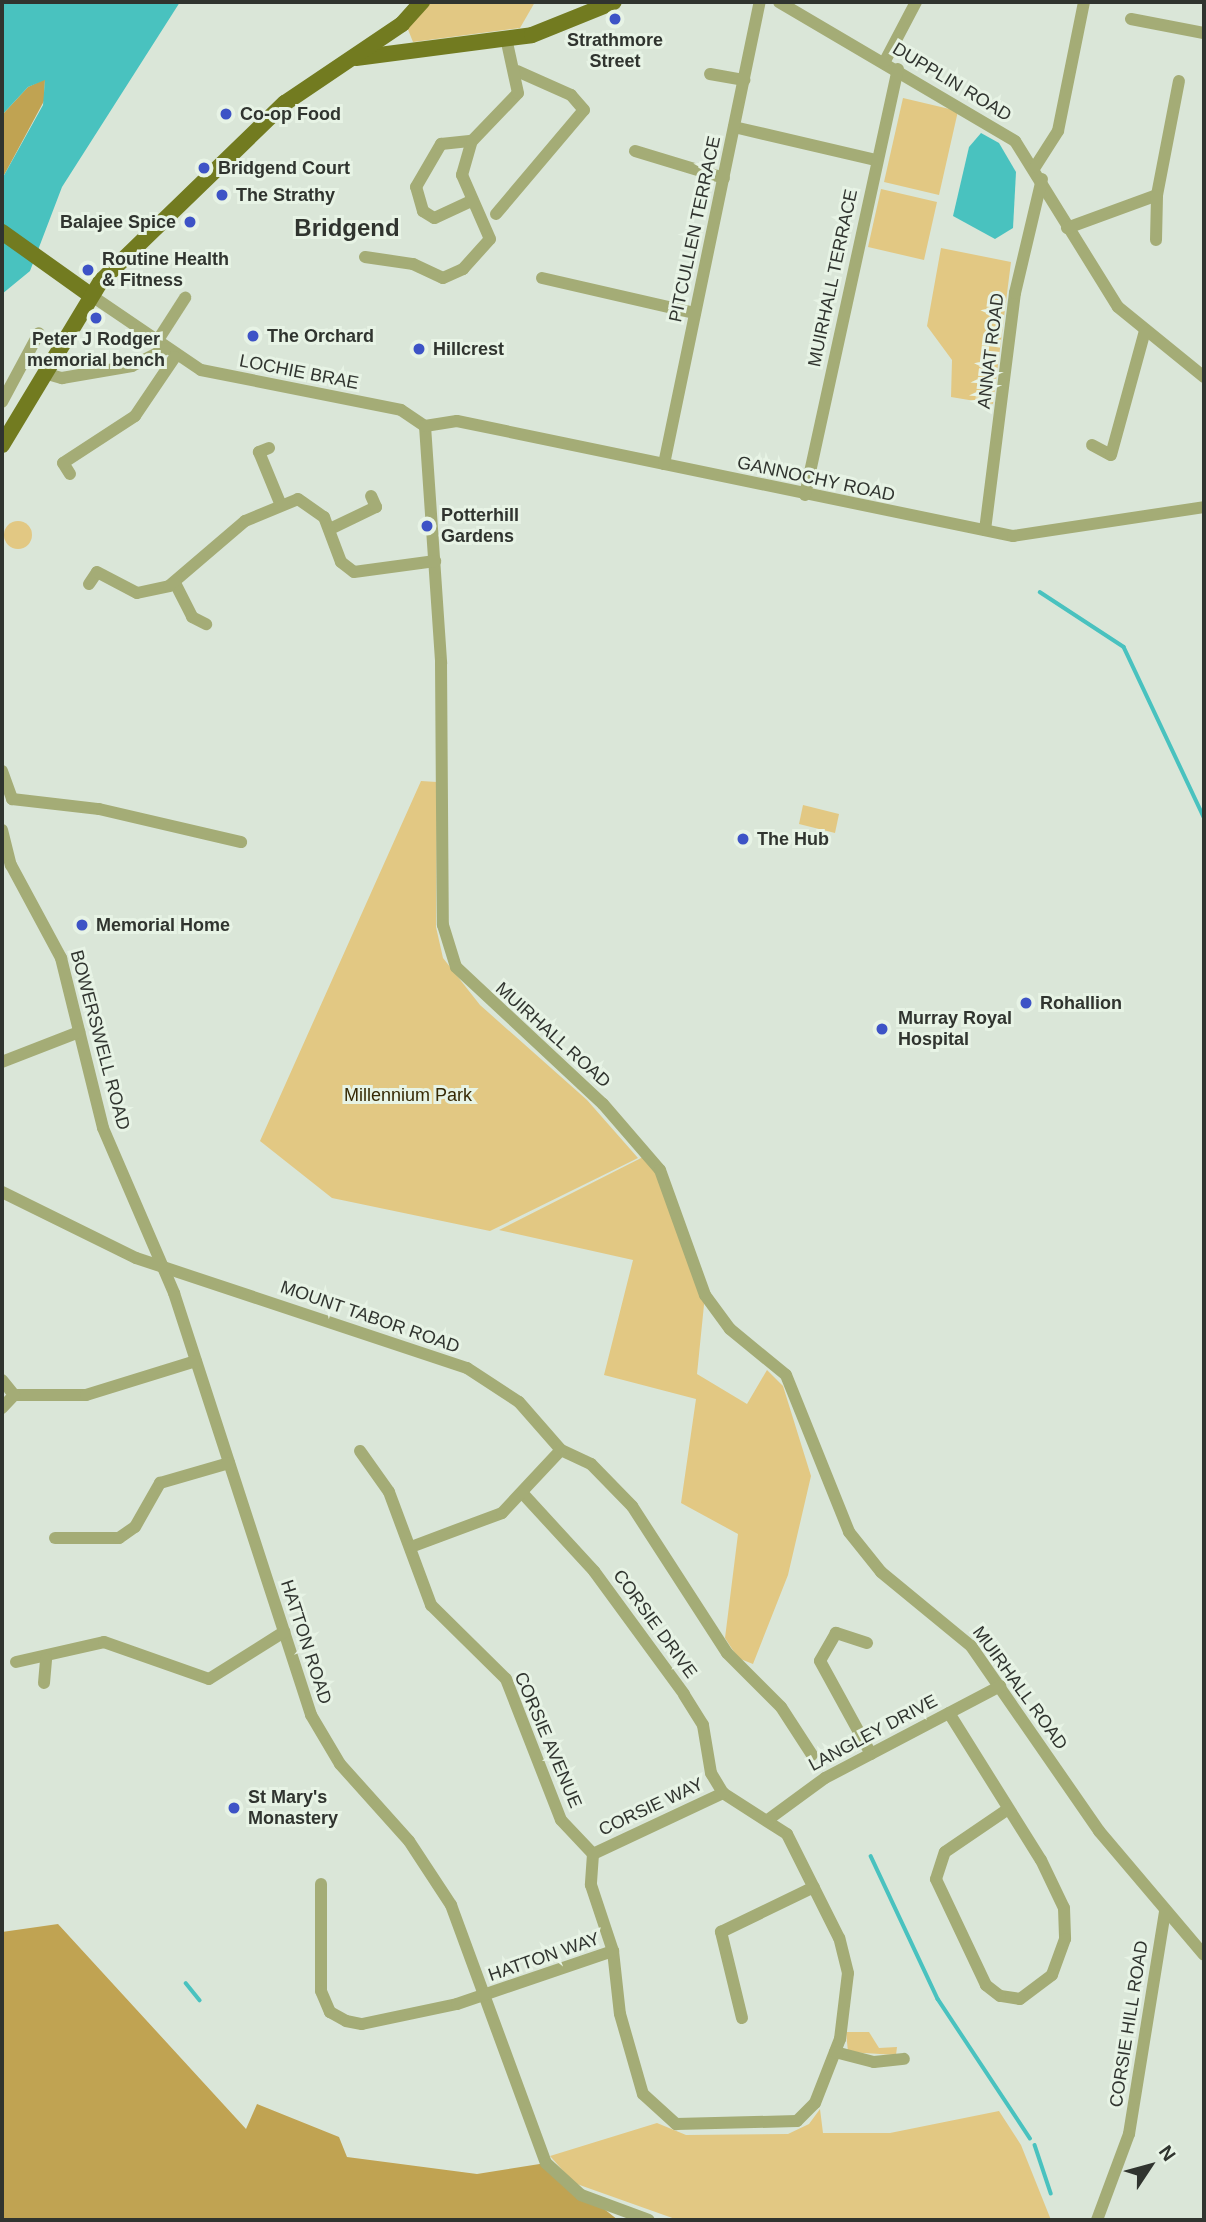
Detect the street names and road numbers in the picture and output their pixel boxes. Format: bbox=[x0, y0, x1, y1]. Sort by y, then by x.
street label: DUPPLIN ROAD bbox=[889, 38, 1015, 126]
street label: PITCULLEN TERRACE bbox=[665, 134, 725, 324]
street label: MUIRHALL TERRACE bbox=[804, 187, 862, 369]
street label: ANNAT ROAD bbox=[973, 292, 1009, 410]
street label: LOCHIE BRAE bbox=[238, 350, 360, 394]
street label: GANNOCHY ROAD bbox=[735, 452, 897, 506]
street label: BOWERSWELL ROAD bbox=[65, 947, 135, 1133]
street label: MUIRHALL ROAD bbox=[491, 977, 615, 1093]
street label: MOUNT TABOR ROAD bbox=[277, 1276, 463, 1358]
street label: CORSIE DRIVE bbox=[608, 1565, 702, 1683]
street label: HATTON ROAD bbox=[276, 1577, 336, 1707]
street label: MUIRHALL ROAD bbox=[968, 1622, 1072, 1754]
street label: CORSIE AVENUE bbox=[509, 1668, 587, 1812]
street label: LANGLEY DRIVE bbox=[805, 1690, 941, 1776]
street label: CORSIE WAY bbox=[595, 1773, 707, 1841]
street label: HATTON WAY bbox=[485, 1928, 603, 1986]
street label: CORSIE HILL ROAD bbox=[1105, 1939, 1153, 2109]

